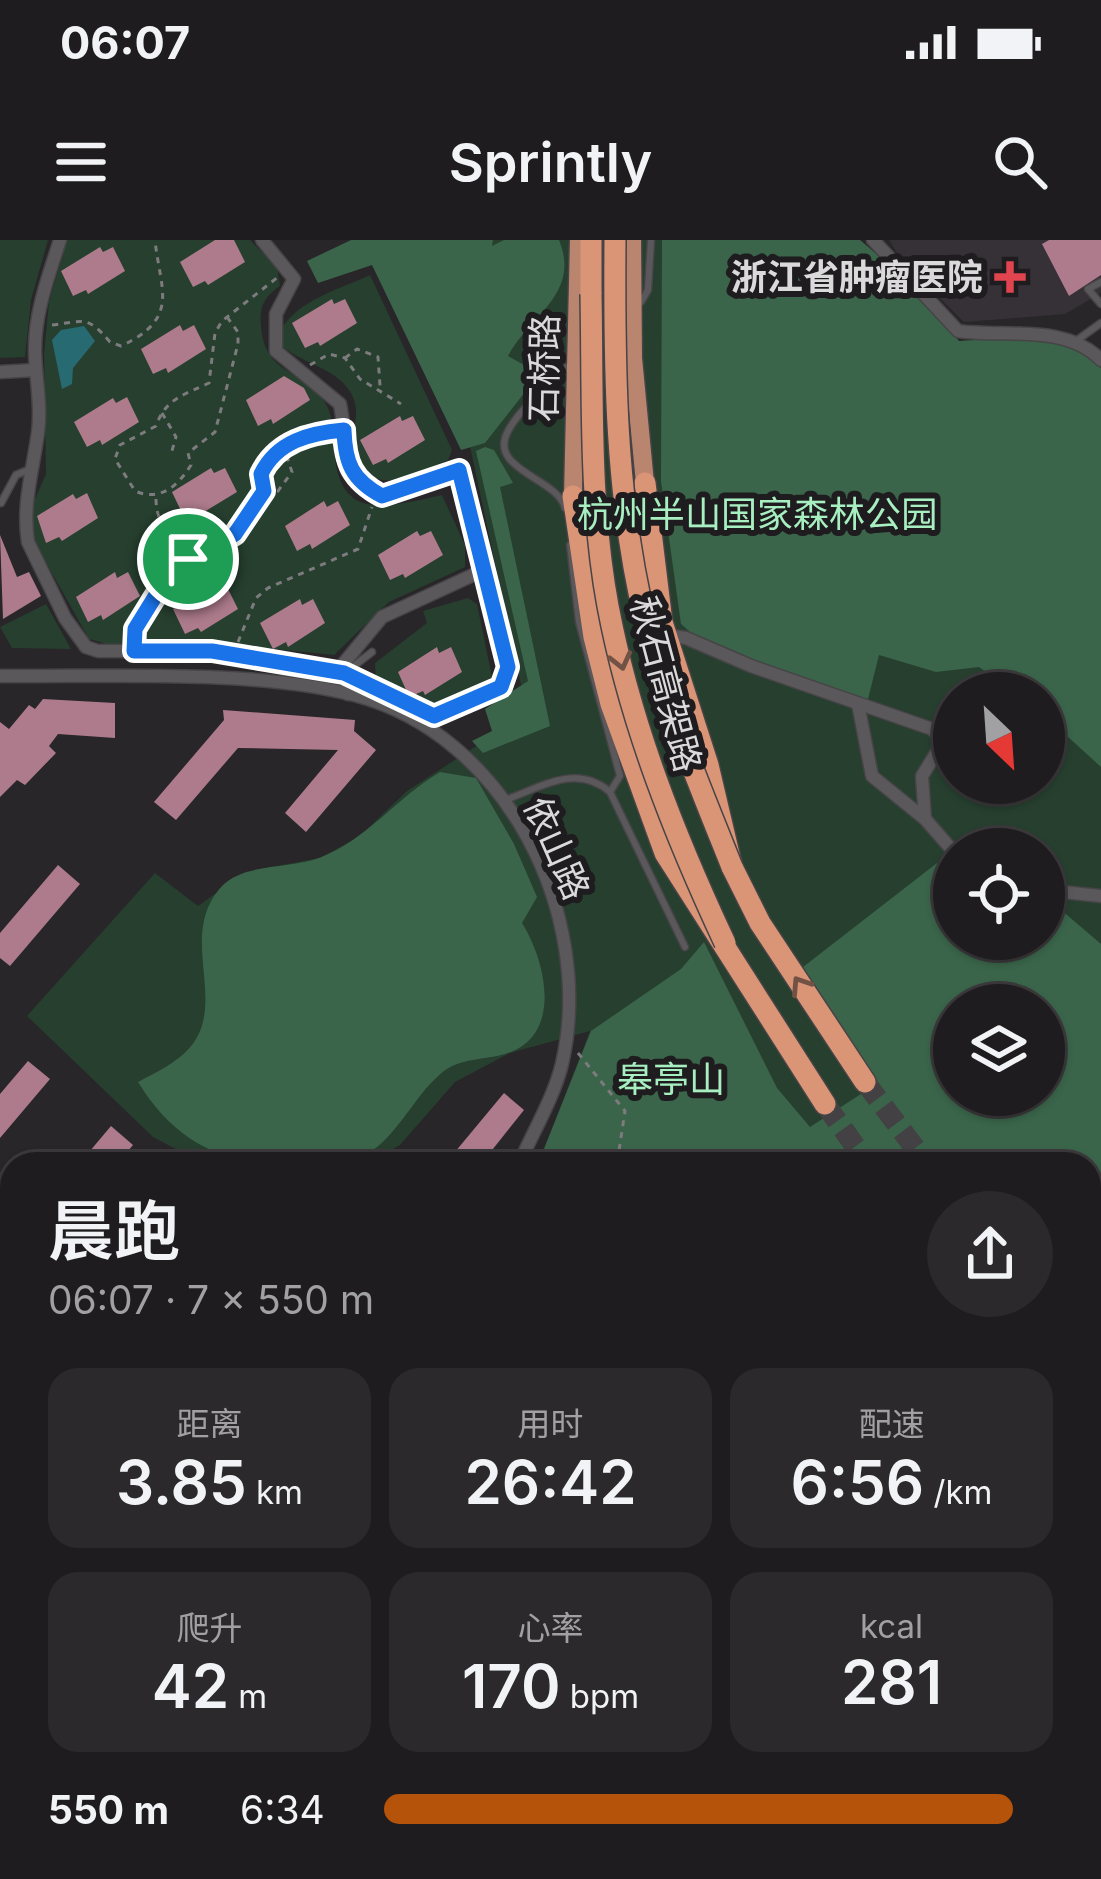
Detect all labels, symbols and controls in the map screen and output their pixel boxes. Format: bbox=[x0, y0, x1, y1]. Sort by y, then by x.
text: 06:07 bbox=[60, 15, 190, 70]
icon: menu bbox=[48, 129, 114, 195]
icon: search bbox=[987, 129, 1053, 195]
text: Sprintly bbox=[449, 130, 652, 195]
place label: 浙江省肿瘤医院 bbox=[731, 255, 983, 299]
marker: 浙江省肿瘤医院 bbox=[994, 261, 1026, 293]
street label: 石桥路 bbox=[521, 314, 567, 422]
park label: 杭州半山国家森林公园 bbox=[577, 492, 937, 536]
pin bbox=[137, 508, 239, 610]
icon: arrive bbox=[155, 526, 221, 592]
street label: 秋石高架路 bbox=[621, 591, 711, 777]
one-way arrow bbox=[607, 651, 632, 671]
north arrow bbox=[933, 672, 1065, 804]
map controls bbox=[933, 672, 1065, 1116]
street label: 依山路 bbox=[515, 790, 599, 906]
button: locate bbox=[933, 828, 1065, 960]
one-way arrow bbox=[792, 976, 814, 998]
button: layers bbox=[933, 984, 1065, 1116]
park label: 皋亭山 bbox=[617, 1057, 725, 1101]
text: 晨跑 bbox=[48, 1191, 180, 1271]
button: share bbox=[927, 1191, 1053, 1317]
text: 06:07 · 7 × 550 m bbox=[48, 1276, 374, 1323]
text: 距离 bbox=[177, 1404, 243, 1444]
text: 用时 bbox=[518, 1404, 584, 1444]
text: 配速 bbox=[859, 1404, 925, 1444]
text: 3.85 bbox=[116, 1446, 247, 1518]
text: 26:42 bbox=[464, 1446, 637, 1518]
text: 6:56 bbox=[791, 1446, 924, 1518]
text: km bbox=[247, 1472, 303, 1512]
text: /km bbox=[924, 1472, 992, 1512]
text: kcal bbox=[860, 1606, 923, 1646]
text: 爬升 bbox=[177, 1608, 243, 1648]
text: 心率 bbox=[518, 1608, 584, 1648]
text: 281 bbox=[841, 1646, 942, 1718]
text: 42 bbox=[152, 1650, 229, 1722]
text: 170 bbox=[462, 1650, 560, 1722]
text: m bbox=[229, 1676, 267, 1716]
text: bpm bbox=[560, 1676, 639, 1716]
text: 550 m bbox=[48, 1786, 169, 1833]
text: 6:34 bbox=[240, 1786, 325, 1833]

